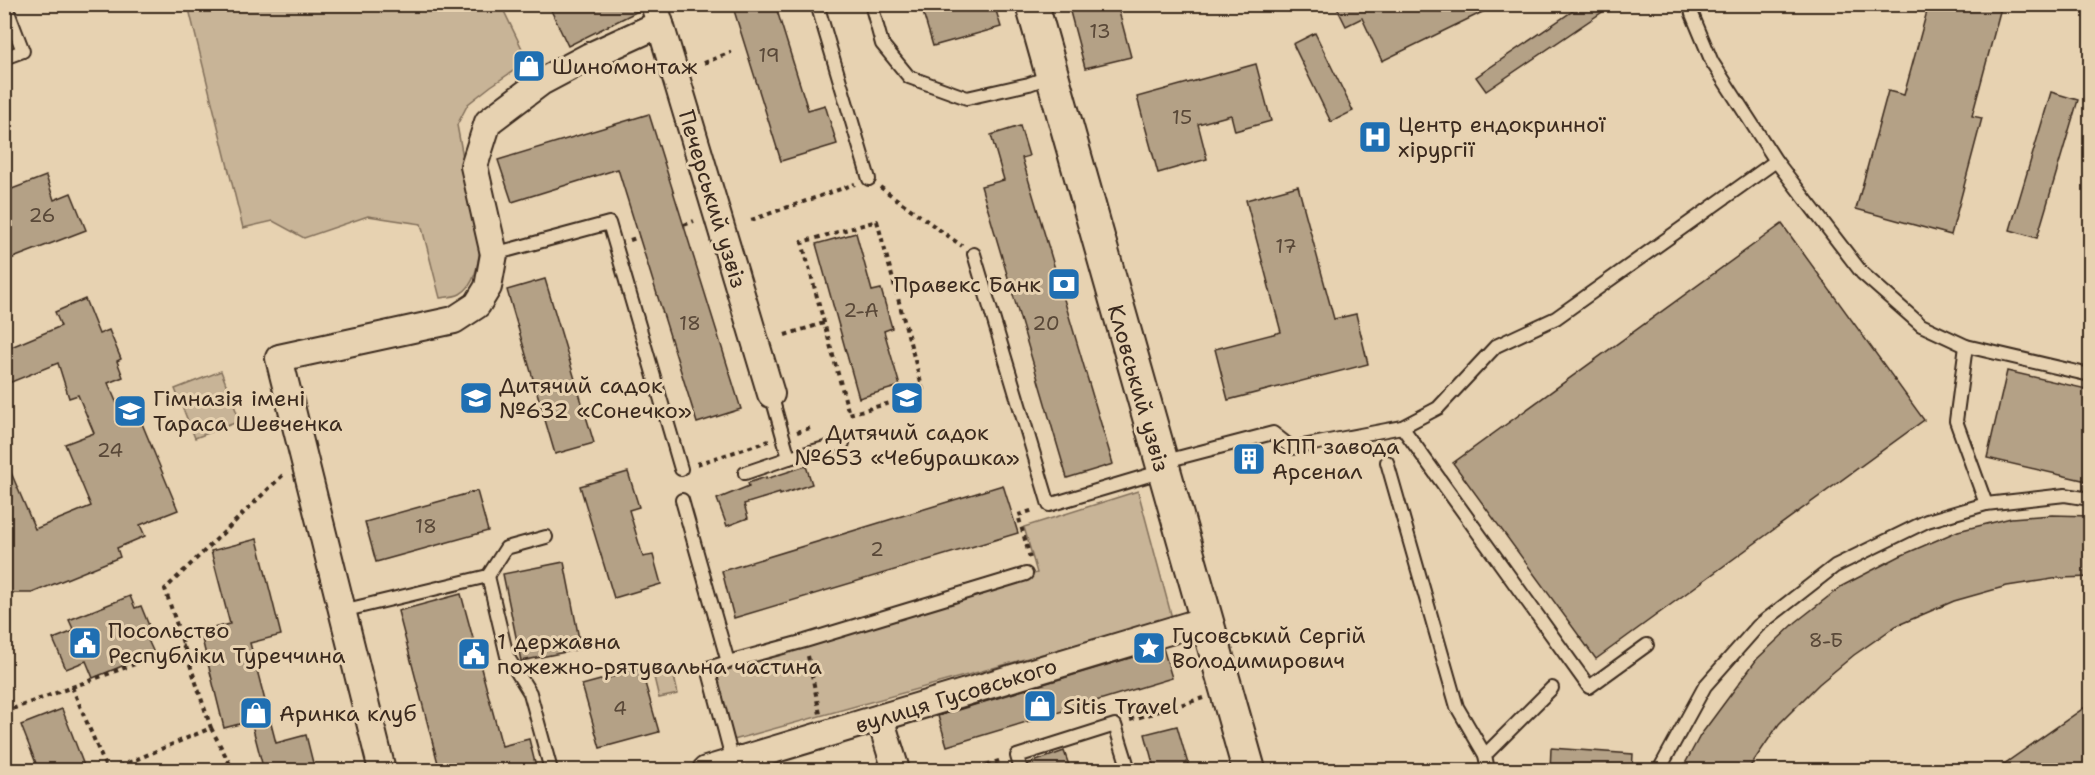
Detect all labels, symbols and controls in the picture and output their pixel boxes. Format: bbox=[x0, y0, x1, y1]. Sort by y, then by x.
house number: 13 bbox=[1089, 18, 1111, 44]
house number: 19 bbox=[758, 42, 780, 68]
shop icon: Шиномонтаж bbox=[511, 48, 547, 84]
place label: Шиномонтаж bbox=[552, 52, 698, 81]
house number: 15 bbox=[1172, 104, 1192, 130]
street label: Печерський узвіз bbox=[672, 107, 753, 292]
place label: Центр ендокринної хірургії bbox=[1398, 110, 1606, 164]
hospital icon: Центр ендокринної хірургії bbox=[1357, 119, 1393, 155]
house number: 26 bbox=[28, 202, 56, 228]
house number: 17 bbox=[1275, 233, 1297, 259]
bank icon: Правекс Банк bbox=[1046, 266, 1082, 302]
place label: Правекс Банк bbox=[894, 270, 1041, 299]
house number: 2-А bbox=[843, 297, 879, 323]
street label: Кловський узвіз bbox=[1101, 301, 1176, 475]
house number: 18 bbox=[679, 310, 701, 336]
house number: 20 bbox=[1032, 310, 1060, 336]
place label: Дитячий садок №632 «Сонечко» bbox=[499, 371, 692, 425]
school or university icon: Дитячий садок №632 «Сонечко» bbox=[458, 380, 494, 416]
school or university icon: Дитячий садок №653 «Чебурашка» bbox=[889, 380, 925, 416]
place label: Гімназія імені Тараса Шевченка bbox=[153, 384, 343, 438]
school or university icon: Гімназія імені Тараса Шевченка bbox=[112, 393, 148, 429]
place label: Дитячий садок №653 «Чебурашка» bbox=[794, 418, 1020, 472]
place label: КПП завода Арсенал bbox=[1272, 432, 1400, 486]
house number: 24 bbox=[97, 437, 123, 463]
building icon: КПП завода Арсенал bbox=[1231, 441, 1267, 477]
house number: 18 bbox=[415, 513, 437, 539]
house number: 2 bbox=[870, 536, 884, 562]
place label: Посольство Республіки Туреччина bbox=[108, 616, 346, 670]
place label: Гусовський Сергій Володимирович bbox=[1172, 621, 1366, 675]
public building icon: Посольство Республіки Туреччина bbox=[67, 625, 103, 661]
place label: 1 державна пожежно-рятувальна частина bbox=[497, 627, 822, 681]
house number: 8-Б bbox=[1809, 627, 1843, 653]
place icon: Гусовський Сергій Володимирович bbox=[1131, 630, 1167, 666]
public building icon: 1 державна пожежно-рятувальна частина bbox=[456, 636, 492, 672]
street label: вулиця Гусовського bbox=[852, 651, 1061, 740]
shop icon: Sitis Travel bbox=[1022, 688, 1058, 724]
place label: Sitis Travel bbox=[1063, 692, 1179, 721]
shop icon: Аринка клуб bbox=[238, 695, 274, 731]
house number: 4 bbox=[613, 695, 627, 721]
place label: Аринка клуб bbox=[279, 699, 417, 728]

